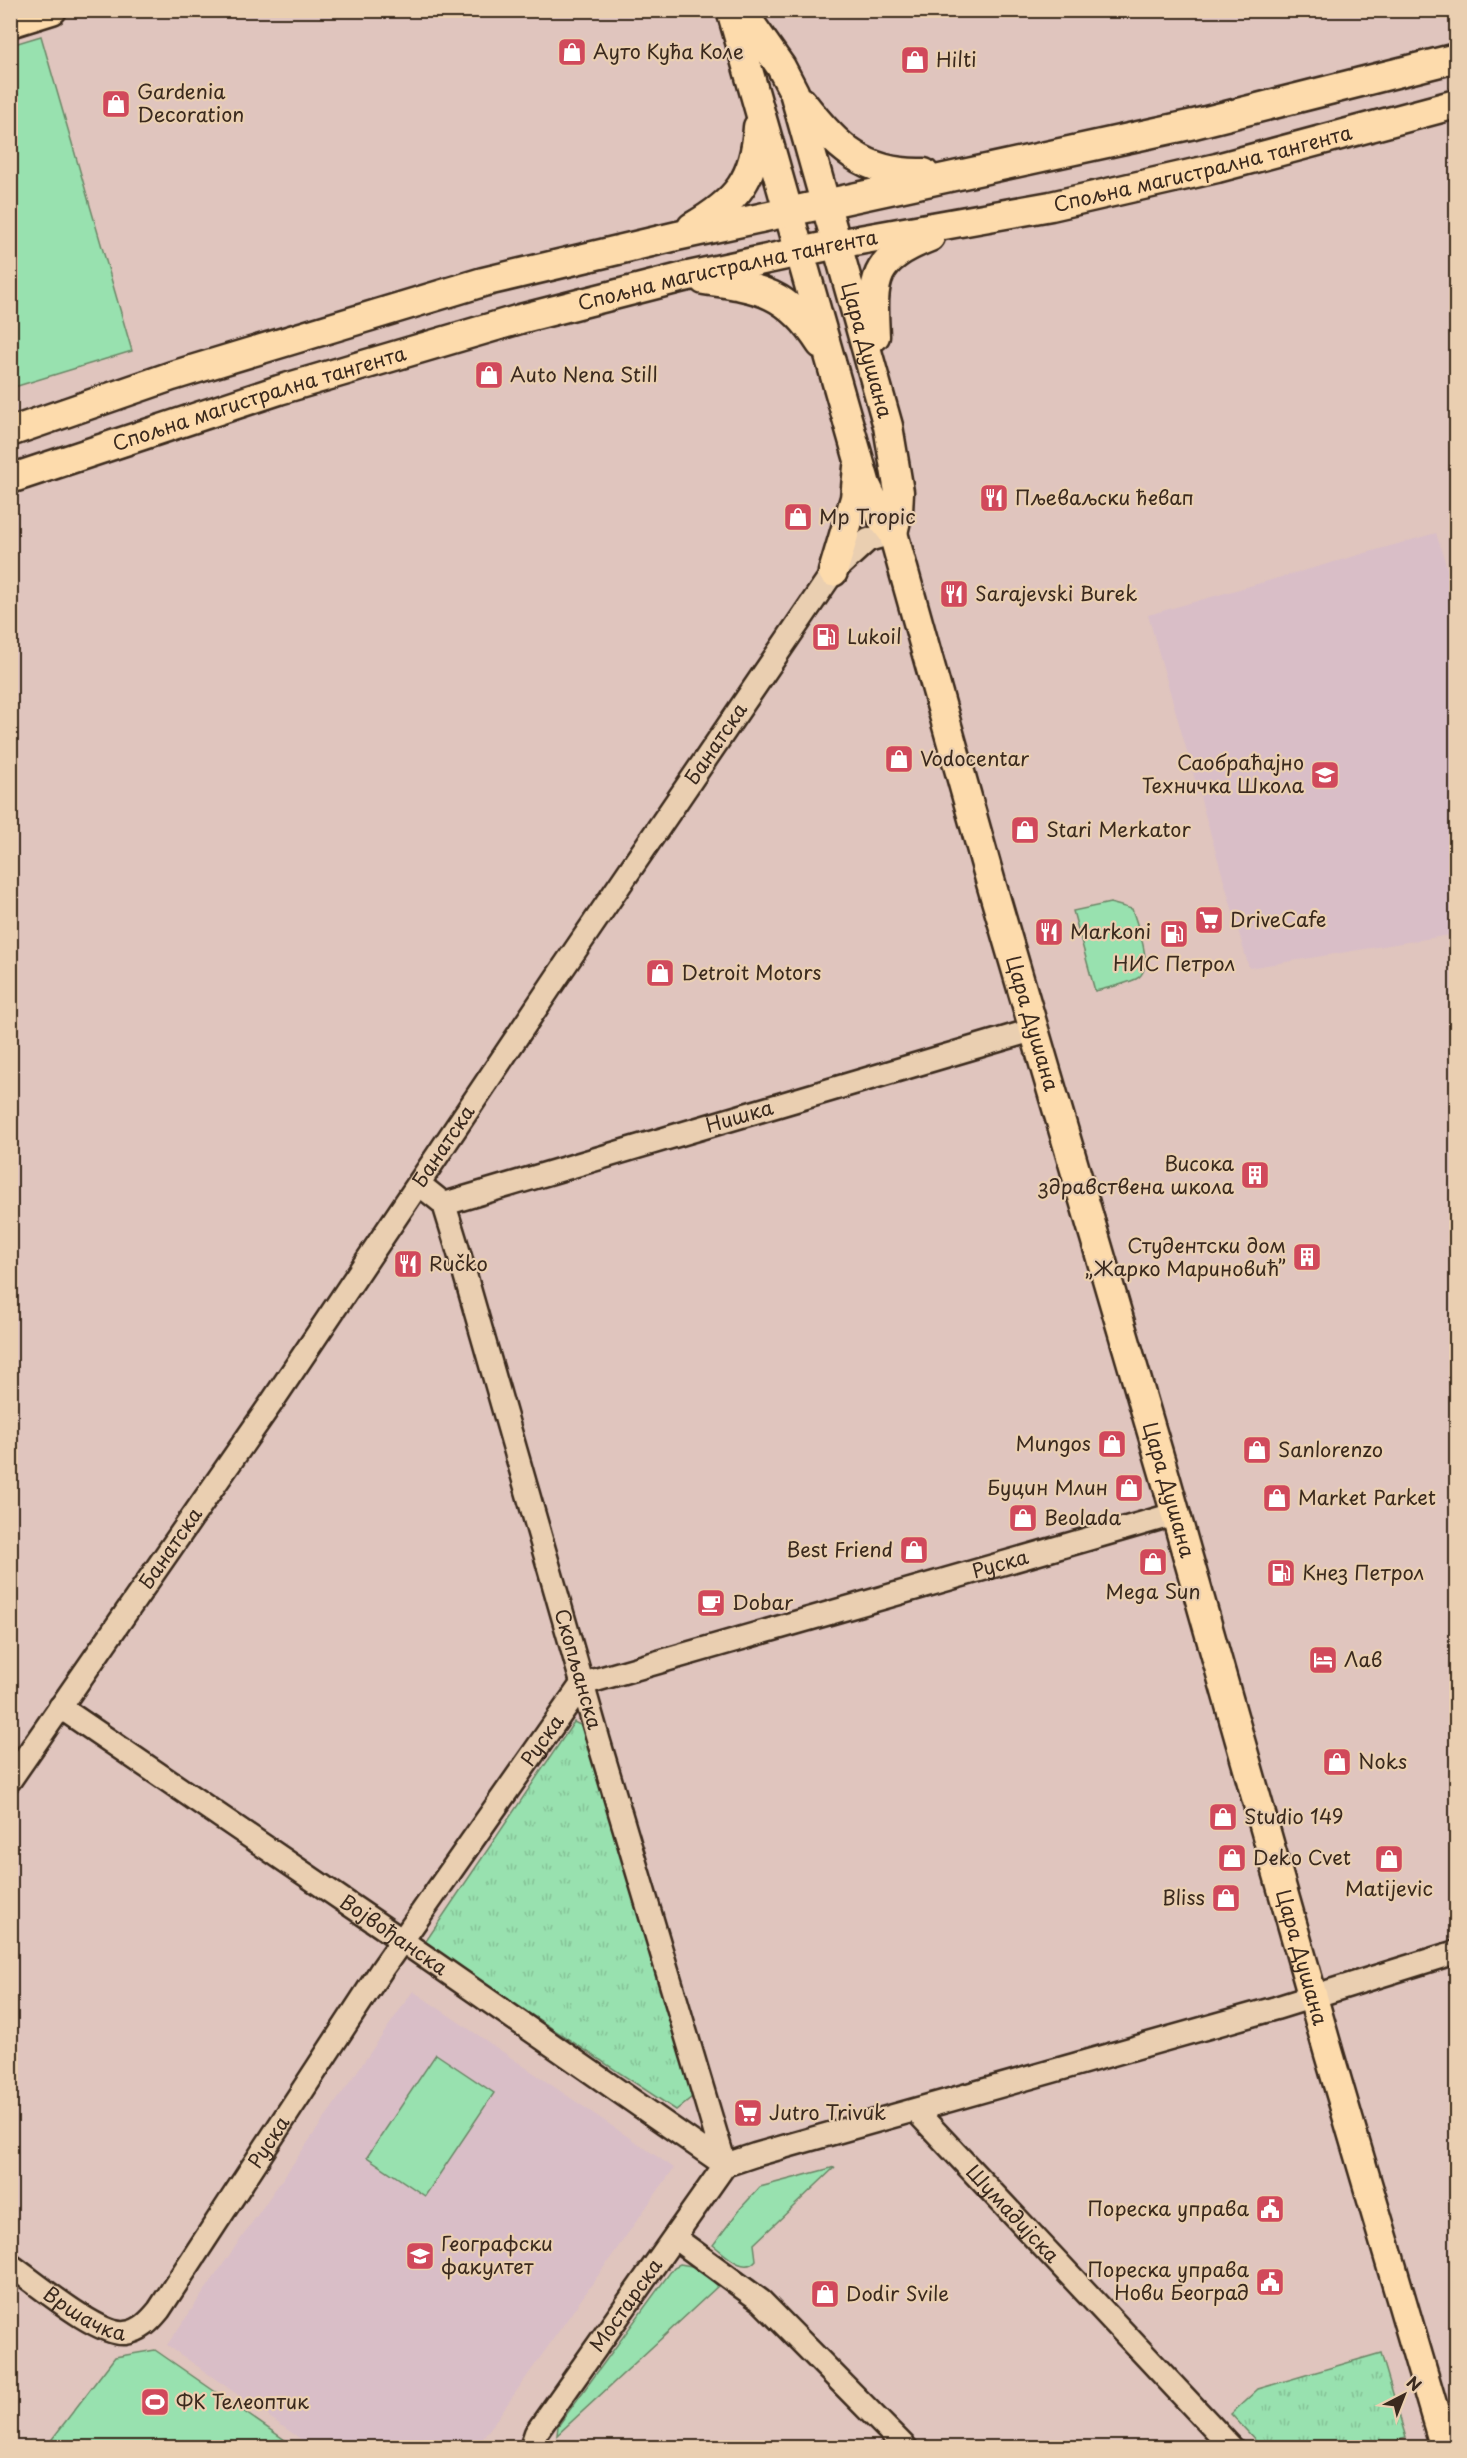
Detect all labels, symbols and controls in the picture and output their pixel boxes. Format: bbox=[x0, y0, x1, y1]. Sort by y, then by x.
shop icon: Ауто Кућа Коле bbox=[556, 36, 588, 68]
place label: Ауто Кућа Коле bbox=[593, 36, 744, 66]
shop icon: Hilti bbox=[899, 44, 931, 76]
place label: Hilti bbox=[936, 44, 977, 74]
place label: Gardenia Decoration bbox=[137, 76, 244, 129]
shop icon: Gardenia Decoration bbox=[100, 88, 132, 120]
street label: Спољна магистрална тангента bbox=[1050, 116, 1356, 219]
street label: Спољна магистрална тангента bbox=[574, 221, 880, 318]
street label: Цара Душана bbox=[834, 278, 901, 422]
street label: Спољна магистрална тангента bbox=[108, 337, 410, 458]
shop icon: Auto Nena Still bbox=[473, 359, 505, 391]
place label: Auto Nena Still bbox=[510, 359, 658, 389]
restaurant icon: Пљеваљски ћевап bbox=[978, 482, 1010, 514]
place label: Пљеваљски ћевап bbox=[1015, 482, 1194, 512]
shop icon: Mp Tropic bbox=[782, 501, 814, 533]
place label: Mp Tropic bbox=[819, 501, 916, 531]
restaurant icon: Sarajevski Burek bbox=[938, 578, 970, 610]
place label: Sarajevski Burek bbox=[975, 578, 1137, 608]
fuel station icon: Lukoil bbox=[810, 621, 842, 653]
place label: Lukoil bbox=[847, 621, 902, 651]
street label: Банатска bbox=[676, 696, 754, 790]
shop icon: Vodocentar bbox=[883, 743, 915, 775]
place label: Vodocentar bbox=[920, 743, 1029, 773]
place label: Саобраћајно Техничка Школа bbox=[1142, 747, 1305, 800]
school or university icon: Саобраћајно Техничка Школа bbox=[1309, 759, 1341, 791]
shop icon: Stari Merkator bbox=[1009, 814, 1041, 846]
place label: Stari Merkator bbox=[1046, 814, 1191, 844]
supermarket icon: DriveCafe bbox=[1193, 904, 1225, 936]
place label: DriveCafe bbox=[1230, 904, 1326, 934]
restaurant icon: Markoni bbox=[1033, 916, 1065, 948]
place label: Markoni bbox=[1070, 916, 1151, 946]
fuel station icon: НИС Петрол bbox=[1158, 918, 1190, 950]
place label: НИС Петрол bbox=[1113, 948, 1235, 978]
street label: Цара Душана bbox=[999, 952, 1067, 1095]
shop icon: Detroit Motors bbox=[644, 957, 676, 989]
place label: Detroit Motors bbox=[681, 957, 821, 987]
street label: Нишка bbox=[702, 1091, 777, 1140]
street label: Банатска bbox=[404, 1098, 482, 1193]
place label: Висока здравствена школа bbox=[1038, 1148, 1235, 1201]
building icon: Висока здравствена школа bbox=[1239, 1159, 1271, 1191]
place label: Студентски дом „Жарко Мариновић” bbox=[1086, 1230, 1286, 1283]
building icon: Студентски дом „Жарко Мариновић” bbox=[1291, 1241, 1323, 1273]
restaurant icon: Ručko bbox=[392, 1248, 424, 1280]
place label: Ručko bbox=[429, 1248, 488, 1278]
street label: Цара Душана bbox=[1136, 1418, 1203, 1561]
place label: Mungos bbox=[1016, 1428, 1091, 1458]
shop icon: Mungos bbox=[1096, 1428, 1128, 1460]
shop icon: Sanlorenzo bbox=[1241, 1434, 1273, 1466]
place label: Sanlorenzo bbox=[1278, 1434, 1383, 1464]
place label: Буцин Млин bbox=[987, 1472, 1108, 1502]
shop icon: Буцин Млин bbox=[1113, 1472, 1145, 1504]
shop icon: Market Parket bbox=[1261, 1482, 1293, 1514]
place label: Market Parket bbox=[1298, 1482, 1436, 1512]
street label: Банатска bbox=[131, 1500, 209, 1595]
shop icon: Beolada bbox=[1007, 1502, 1039, 1534]
place label: Beolada bbox=[1044, 1502, 1121, 1532]
place label: Best Friend bbox=[786, 1534, 893, 1564]
shop icon: Best Friend bbox=[898, 1534, 930, 1566]
street label: Руска bbox=[968, 1541, 1032, 1585]
shop icon: Mega Sun bbox=[1137, 1546, 1169, 1578]
fuel station icon: Кнез Петрол bbox=[1265, 1557, 1297, 1589]
place label: Кнез Петрол bbox=[1302, 1557, 1424, 1587]
place label: Mega Sun bbox=[1105, 1576, 1201, 1606]
cafe icon: Dobar bbox=[695, 1587, 727, 1619]
place label: Dobar bbox=[732, 1587, 793, 1617]
street label: Скопљанска bbox=[548, 1605, 611, 1733]
hotel icon: Лав bbox=[1307, 1644, 1339, 1676]
place label: Лав bbox=[1344, 1644, 1382, 1674]
street label: Руска bbox=[513, 1707, 571, 1772]
shop icon: Noks bbox=[1321, 1746, 1353, 1778]
place label: Noks bbox=[1358, 1746, 1407, 1776]
shop icon: Studio 149 bbox=[1207, 1801, 1239, 1833]
place label: Studio 149 bbox=[1244, 1801, 1344, 1831]
shop icon: Deko Cvet bbox=[1216, 1842, 1248, 1874]
place label: Deko Cvet bbox=[1253, 1842, 1351, 1872]
shop icon: Matijevic bbox=[1373, 1843, 1405, 1875]
place label: Matijevic bbox=[1345, 1873, 1433, 1903]
place label: Bliss bbox=[1162, 1882, 1205, 1912]
shop icon: Bliss bbox=[1210, 1882, 1242, 1914]
street label: Војвођанска bbox=[334, 1886, 455, 1982]
street label: Цара Душана bbox=[1269, 1886, 1336, 2029]
supermarket icon: Jutro Trivuk bbox=[732, 2097, 764, 2129]
place label: Jutro Trivuk bbox=[769, 2097, 886, 2127]
street label: Руска bbox=[240, 2109, 297, 2174]
street label: Шумадијска bbox=[959, 2157, 1067, 2270]
place label: Пореска управа bbox=[1087, 2193, 1249, 2223]
public building icon: Пореска управа bbox=[1254, 2193, 1286, 2225]
place label: Географски факултет bbox=[441, 2228, 553, 2281]
school or university icon: Географски факултет bbox=[404, 2240, 436, 2272]
street label: Мостарска bbox=[582, 2251, 669, 2358]
place label: Пореска управа Нови Београд bbox=[1087, 2254, 1249, 2307]
public building icon: Пореска управа Нови Београд bbox=[1254, 2266, 1286, 2298]
street label: Вршачка bbox=[37, 2278, 128, 2348]
shop icon: Dodir Svile bbox=[809, 2278, 841, 2310]
place label: Dodir Svile bbox=[846, 2278, 949, 2308]
north arrow bbox=[1374, 2365, 1434, 2425]
text: N bbox=[1402, 2370, 1427, 2396]
sports icon: ФК Телеоптик bbox=[139, 2386, 171, 2418]
place label: ФК Телеоптик bbox=[176, 2386, 309, 2416]

